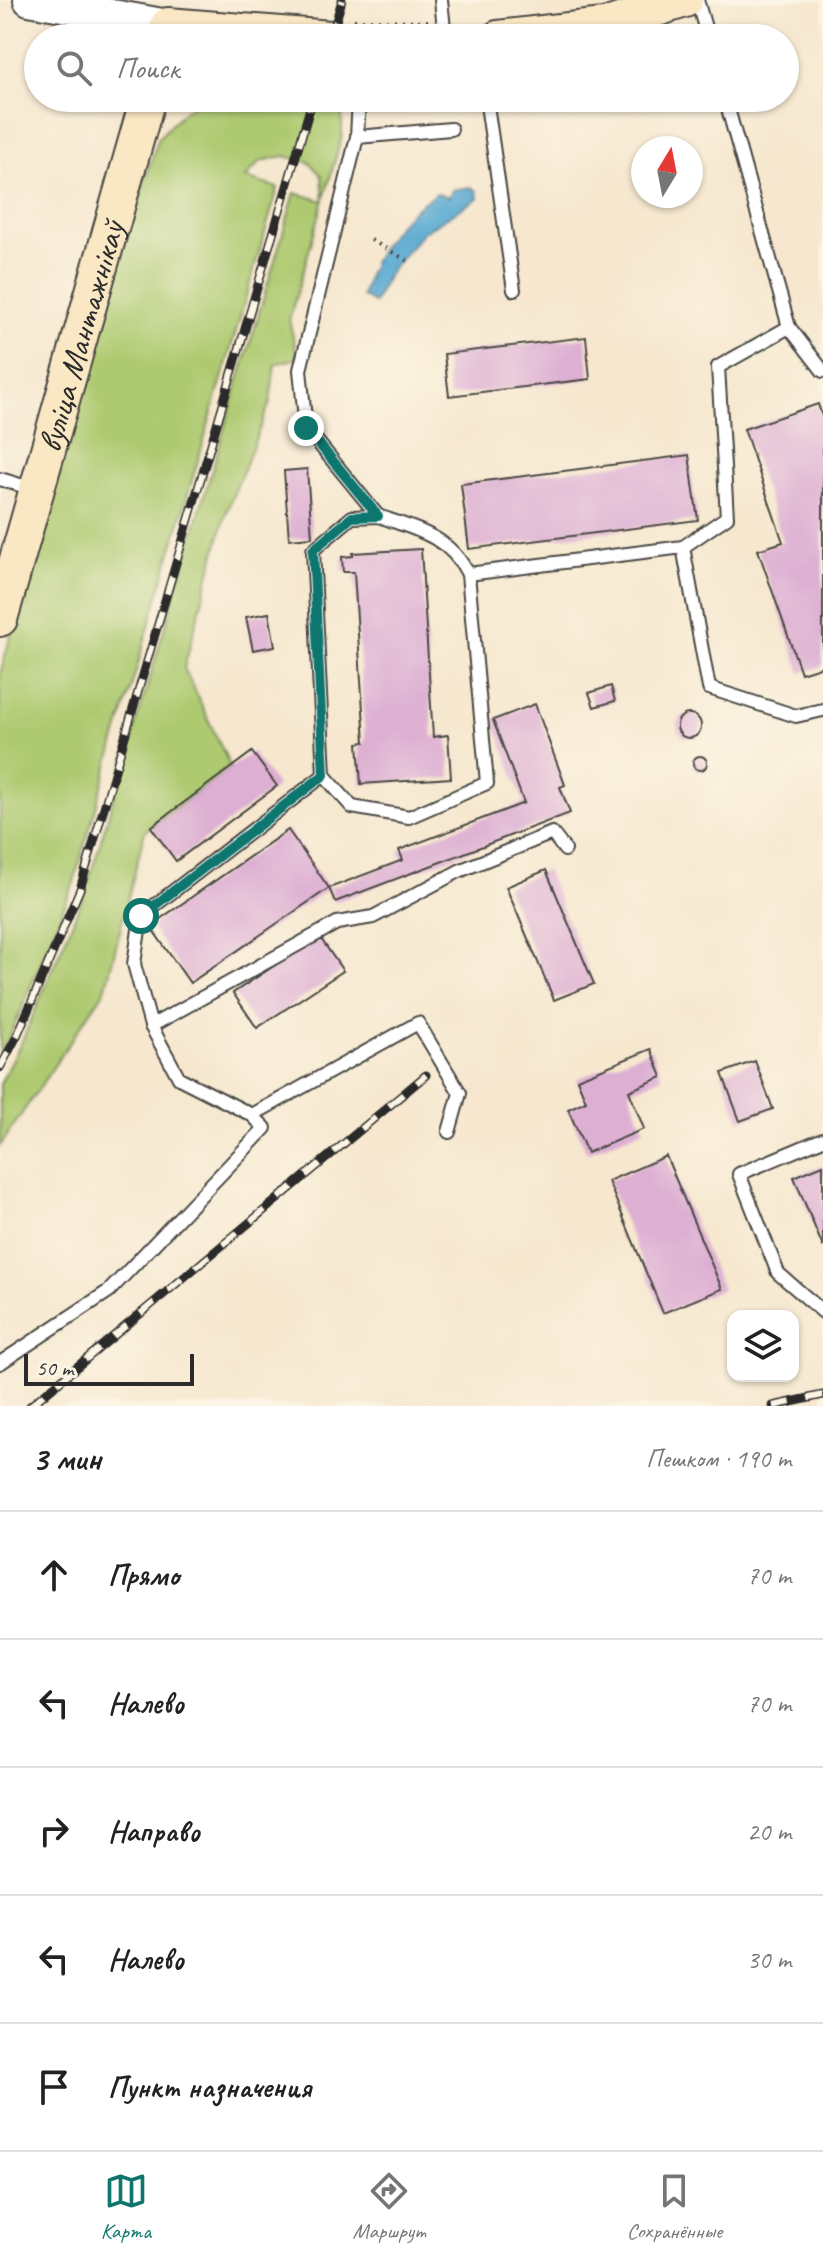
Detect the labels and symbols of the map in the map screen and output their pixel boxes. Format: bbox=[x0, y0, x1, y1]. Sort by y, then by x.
north arrow bbox=[631, 136, 703, 208]
street label: вуліца Мантажнікаў bbox=[27, 213, 134, 456]
route end bbox=[288, 410, 324, 446]
route start bbox=[123, 898, 159, 934]
scale bar bbox=[24, 1350, 194, 1386]

